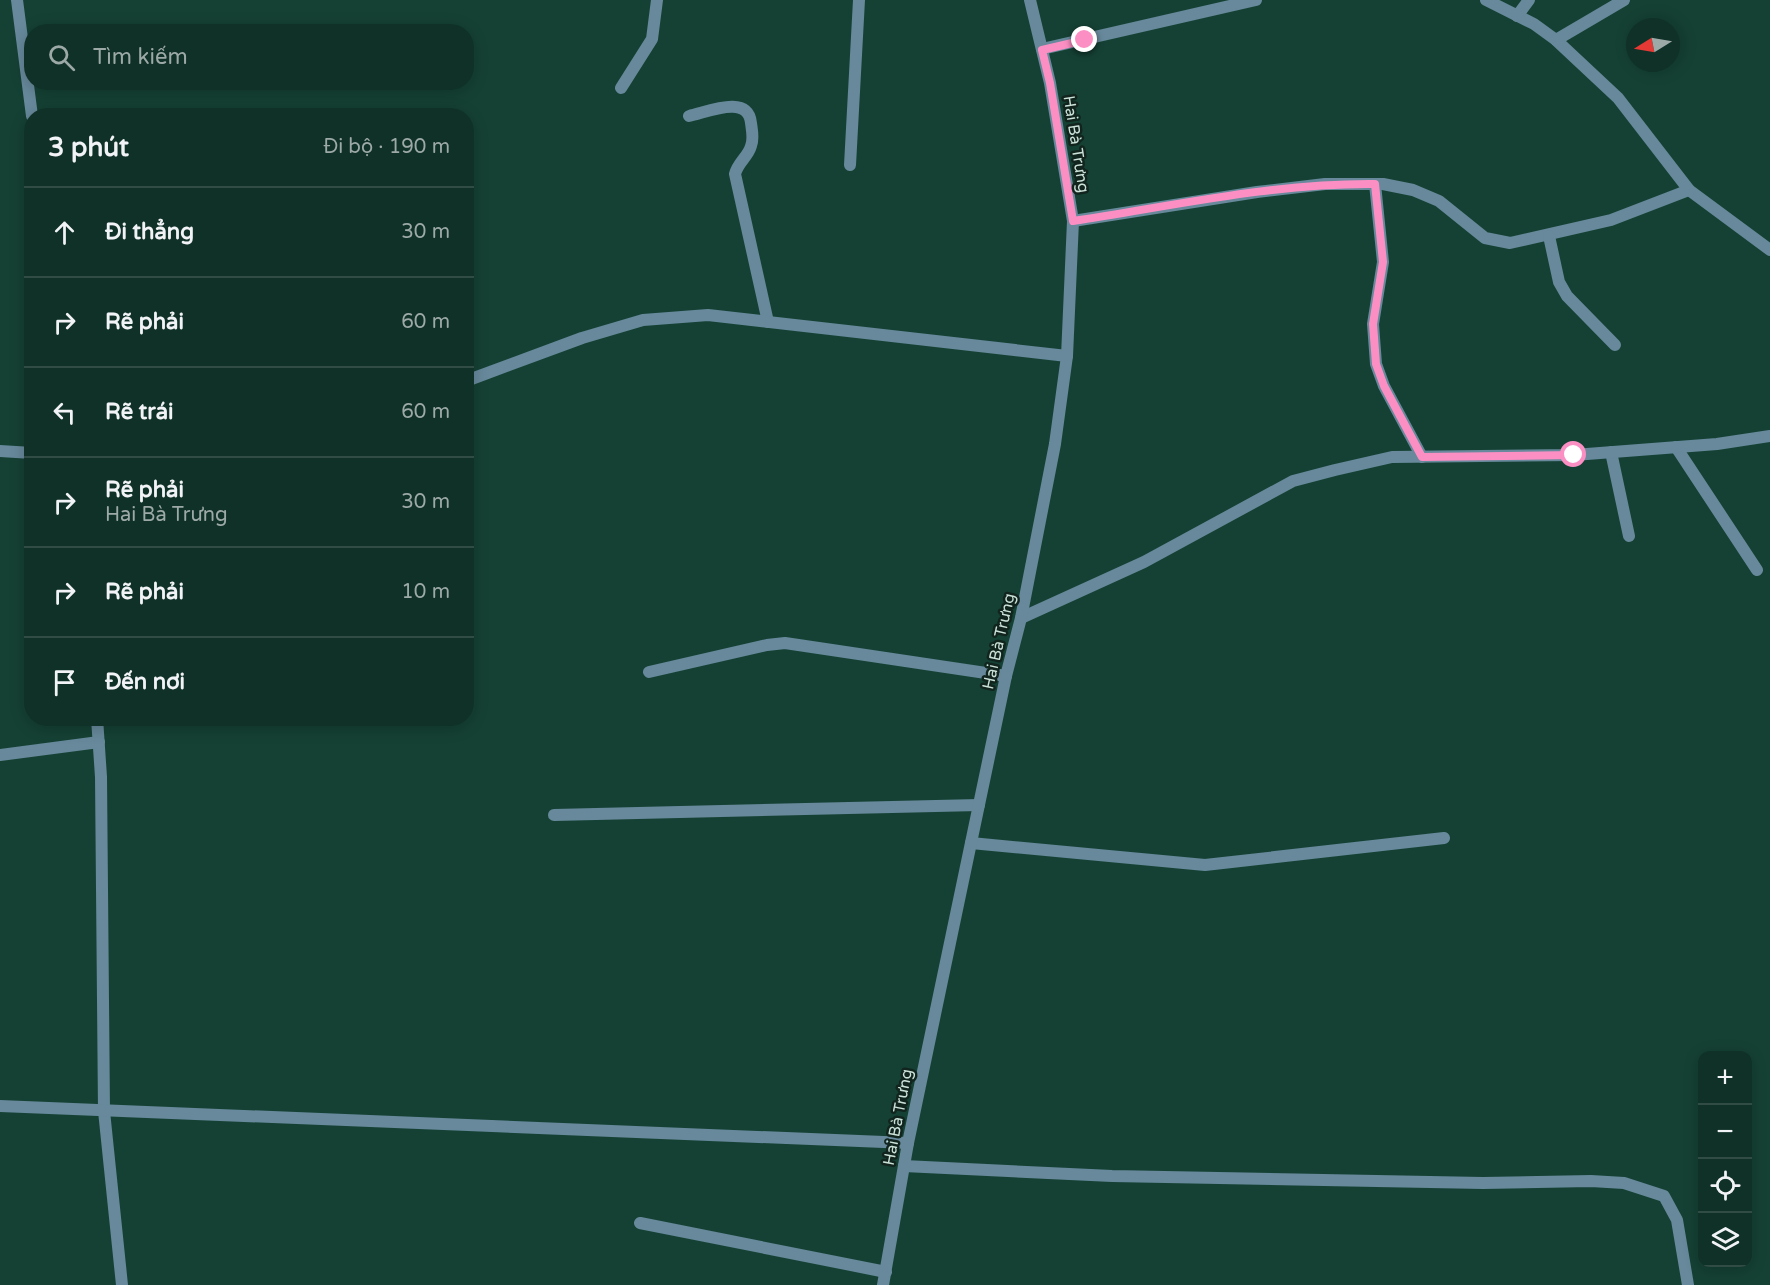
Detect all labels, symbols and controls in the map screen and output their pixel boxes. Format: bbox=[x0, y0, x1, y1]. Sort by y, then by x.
north arrow bbox=[1626, 18, 1680, 72]
search box bbox=[24, 24, 474, 90]
route end bbox=[1071, 26, 1097, 52]
icon: search bbox=[45, 41, 78, 74]
text: Tìm kiếm bbox=[93, 44, 188, 70]
street label: Hai Bà Trưng bbox=[1058, 94, 1094, 194]
text: 3 phút bbox=[48, 132, 129, 163]
text: Đi bộ · 190 m bbox=[323, 135, 450, 159]
icon: ahead bbox=[48, 216, 81, 249]
text: Đi thẳng bbox=[105, 219, 194, 245]
text: 30 m bbox=[401, 220, 450, 244]
icon: right bbox=[48, 306, 81, 339]
text: Rẽ phải bbox=[105, 309, 184, 335]
text: 60 m bbox=[401, 310, 450, 334]
icon: left bbox=[48, 396, 81, 429]
text: Rẽ trái bbox=[105, 399, 174, 425]
text: 60 m bbox=[401, 400, 450, 424]
route start bbox=[1560, 441, 1586, 467]
text: Rẽ phải bbox=[105, 477, 184, 503]
icon: right bbox=[48, 486, 81, 519]
text: 30 m bbox=[401, 490, 450, 514]
text: Hai Bà Trưng bbox=[105, 503, 228, 527]
icon: right bbox=[48, 576, 81, 609]
text: Rẽ phải bbox=[105, 579, 184, 605]
text: 10 m bbox=[401, 580, 450, 604]
street label: Hai Bà Trưng bbox=[978, 591, 1020, 691]
icon: arrive bbox=[48, 666, 81, 699]
text: Đến nơi bbox=[105, 669, 185, 695]
map controls bbox=[1698, 1051, 1752, 1267]
button: + bbox=[1698, 1051, 1752, 1105]
street label: Hai Bà Trưng bbox=[879, 1067, 917, 1167]
button: − bbox=[1698, 1105, 1752, 1159]
button: locate bbox=[1698, 1159, 1752, 1213]
button: layers bbox=[1698, 1213, 1752, 1267]

